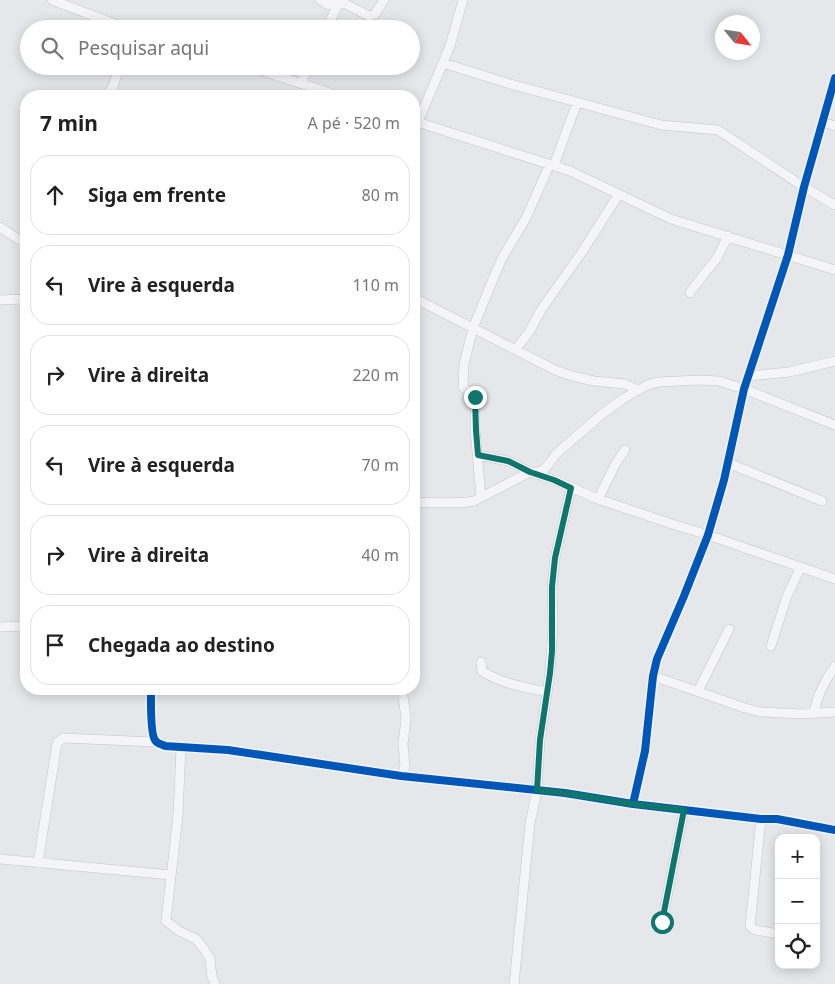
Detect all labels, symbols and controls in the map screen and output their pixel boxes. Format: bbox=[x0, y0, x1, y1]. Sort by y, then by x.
north arrow bbox=[715, 15, 760, 60]
search box bbox=[20, 20, 420, 75]
icon: search bbox=[38, 34, 66, 62]
text: Pesquisar aqui bbox=[78, 35, 209, 61]
text: 7 min bbox=[40, 109, 98, 137]
text: A pé · 520 m bbox=[308, 112, 400, 134]
icon: ahead bbox=[41, 181, 69, 209]
text: Siga em frente bbox=[88, 182, 226, 208]
text: 80 m bbox=[362, 184, 399, 206]
icon: left bbox=[41, 271, 69, 299]
text: Vire à esquerda bbox=[88, 272, 235, 298]
text: 110 m bbox=[352, 274, 399, 296]
icon: right bbox=[41, 361, 69, 389]
text: Vire à direita bbox=[88, 362, 209, 388]
text: 220 m bbox=[352, 364, 399, 386]
route end bbox=[464, 386, 487, 409]
icon: left bbox=[41, 451, 69, 479]
text: Vire à esquerda bbox=[88, 452, 235, 478]
text: 70 m bbox=[362, 454, 399, 476]
icon: right bbox=[41, 541, 69, 569]
text: Vire à direita bbox=[88, 542, 209, 568]
text: 40 m bbox=[362, 544, 399, 566]
icon: arrive bbox=[41, 631, 69, 659]
text: Chegada ao destino bbox=[88, 632, 275, 658]
map controls bbox=[775, 834, 820, 969]
button: + bbox=[775, 834, 820, 879]
button: − bbox=[775, 879, 820, 924]
route start bbox=[651, 911, 674, 934]
button: locate bbox=[775, 924, 820, 969]

